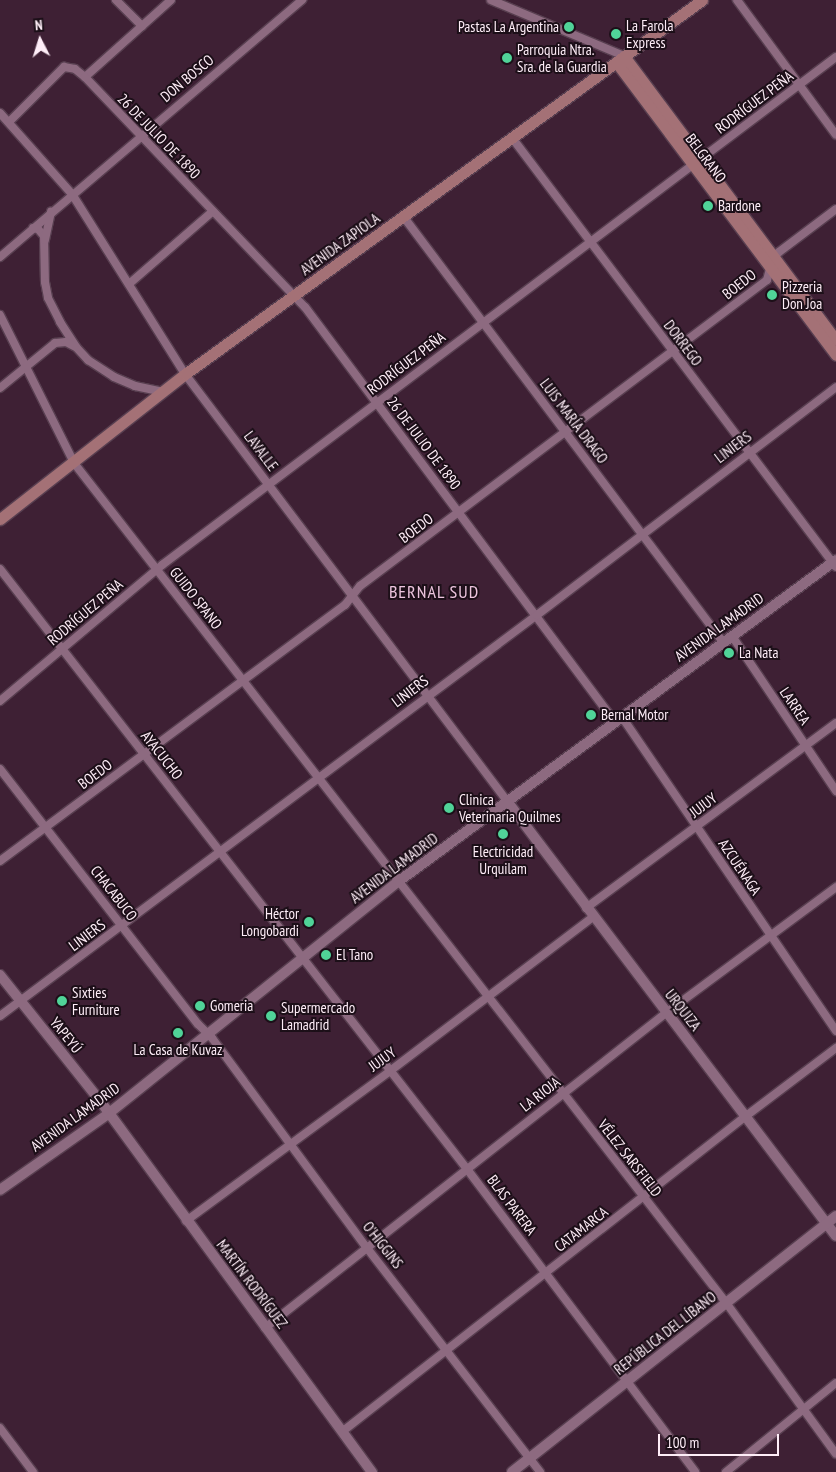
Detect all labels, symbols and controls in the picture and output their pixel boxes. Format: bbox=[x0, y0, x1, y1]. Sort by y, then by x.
north arrow bbox=[15, 15, 65, 65]
text: N bbox=[34, 16, 43, 34]
place label: La Farola Express bbox=[626, 16, 673, 51]
place label: Pastas La Argentina bbox=[458, 18, 559, 36]
marker: Pastas La Argentina bbox=[563, 21, 575, 33]
marker: La Farola Express bbox=[610, 28, 622, 40]
place label: Parroquia Ntra. Sra. de la Guardia bbox=[517, 40, 608, 75]
street label: DON BOSCO bbox=[157, 51, 217, 105]
marker: Parroquia Ntra. Sra. de la Guardia bbox=[501, 52, 513, 64]
street label: RODRÍGUEZ PEÑA bbox=[711, 67, 797, 137]
street label: 26 DE JULIO DE 1890 bbox=[114, 90, 204, 182]
street label: BELGRANO bbox=[682, 130, 730, 186]
place label: Bardone bbox=[718, 197, 761, 215]
marker: Bardone bbox=[702, 200, 714, 212]
street label: AVENIDA ZAPIOLA bbox=[296, 209, 384, 279]
street label: BOEDO bbox=[719, 265, 759, 303]
place label: Pizzeria Don Joa bbox=[782, 277, 822, 312]
marker: Pizzeria Don Joa bbox=[766, 289, 778, 301]
street label: DORREGO bbox=[660, 317, 706, 369]
street label: RODRÍGUEZ PEÑA bbox=[363, 328, 449, 398]
street label: LUIS MARÍA DRAGO bbox=[536, 375, 612, 467]
street label: 26 DE JULIO DE 1890 bbox=[383, 393, 465, 493]
street label: LINIERS bbox=[711, 427, 755, 467]
street label: LAVALLE bbox=[240, 428, 282, 474]
street label: BOEDO bbox=[395, 509, 437, 547]
street label: GUIDO SPANO bbox=[166, 563, 226, 633]
street label: RODRÍGUEZ PEÑA bbox=[43, 575, 127, 649]
district label: BERNAL SUD bbox=[387, 581, 481, 603]
street label: AVENIDA LAMADRID bbox=[671, 589, 767, 665]
place label: La Nata bbox=[739, 644, 778, 662]
marker: La Nata bbox=[723, 647, 735, 659]
street label: LINIERS bbox=[388, 671, 432, 711]
street label: LARREA bbox=[776, 684, 814, 728]
place label: Bernal Motor bbox=[601, 706, 668, 724]
marker: Bernal Motor bbox=[585, 709, 597, 721]
street label: AYACUCHO bbox=[137, 727, 187, 783]
street label: BOEDO bbox=[74, 755, 116, 793]
street label: JUJUY bbox=[686, 789, 720, 821]
place label: Clinica Veterinaria Quilmes bbox=[459, 790, 561, 825]
marker: Clinica Veterinaria Quilmes bbox=[443, 802, 455, 814]
marker: Electricidad Urquilam bbox=[497, 828, 509, 840]
street label: AVENIDA LAMADRID bbox=[346, 829, 442, 907]
street label: AZCUÉNAGA bbox=[715, 836, 765, 898]
place label: Electricidad Urquilam bbox=[473, 842, 533, 877]
street label: CHACABUCO bbox=[87, 862, 141, 924]
place label: Héctor Longobardi bbox=[241, 904, 299, 939]
street label: LINIERS bbox=[65, 915, 109, 955]
marker: Héctor Longobardi bbox=[303, 916, 315, 928]
place label: El Tano bbox=[336, 946, 374, 964]
marker: El Tano bbox=[320, 949, 332, 961]
place label: Sixties Furniture bbox=[72, 983, 120, 1018]
street label: URQUIZA bbox=[661, 986, 705, 1034]
marker: Sixties Furniture bbox=[56, 995, 68, 1007]
place label: Gomeria bbox=[210, 997, 253, 1015]
place label: Supermercado Lamadrid bbox=[281, 998, 355, 1033]
marker: Gomeria bbox=[194, 1000, 206, 1012]
marker: Supermercado Lamadrid bbox=[265, 1010, 277, 1022]
street label: YAPEYÚ bbox=[46, 1013, 86, 1057]
marker: La Casa de Kuvaz bbox=[172, 1027, 184, 1039]
place label: La Casa de Kuvaz bbox=[134, 1041, 222, 1059]
street label: JUJUY bbox=[365, 1043, 399, 1075]
street label: LA RIOJA bbox=[516, 1073, 564, 1115]
street label: AVENIDA LAMADRID bbox=[27, 1079, 123, 1155]
street label: VÉLEZ SARSFIELD bbox=[594, 1116, 666, 1200]
street label: BLAS PARERA bbox=[484, 1171, 540, 1239]
street label: CATAMARCA bbox=[551, 1203, 611, 1255]
street label: O'HIGGINS bbox=[359, 1218, 407, 1272]
street label: MARTÍN RODRÍGUEZ bbox=[213, 1236, 291, 1332]
street label: REPÚBLICA DEL LÍBANO bbox=[610, 1287, 720, 1379]
scale bar bbox=[661, 1424, 782, 1456]
text: 100 m bbox=[666, 1433, 699, 1452]

